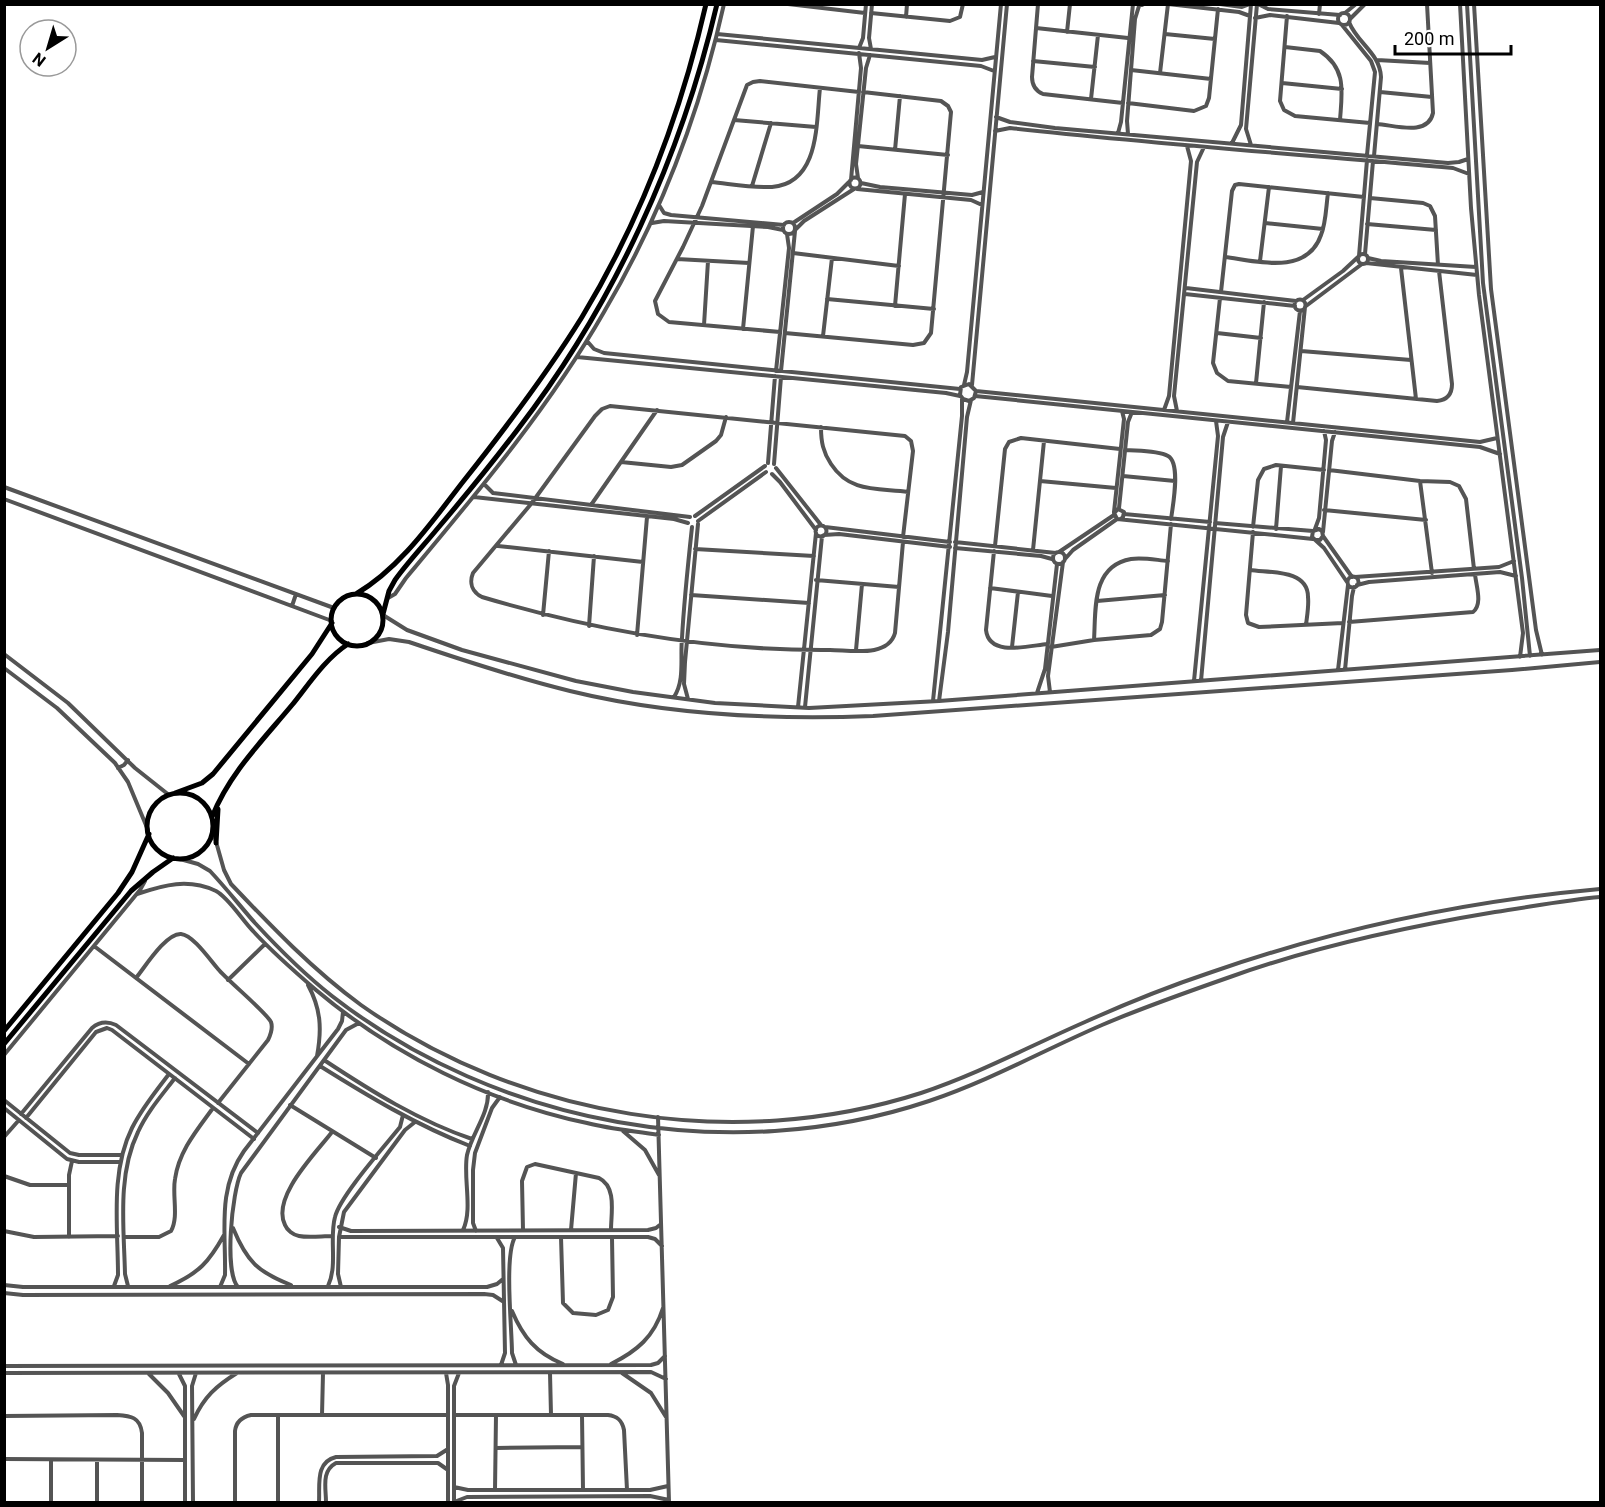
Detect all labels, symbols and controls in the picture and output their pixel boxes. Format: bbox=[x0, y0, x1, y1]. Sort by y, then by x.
north arrow bbox=[18, 18, 78, 78]
scale bar bbox=[1395, 18, 1510, 56]
text: 200 m bbox=[1404, 28, 1455, 49]
text: N bbox=[29, 49, 50, 71]

